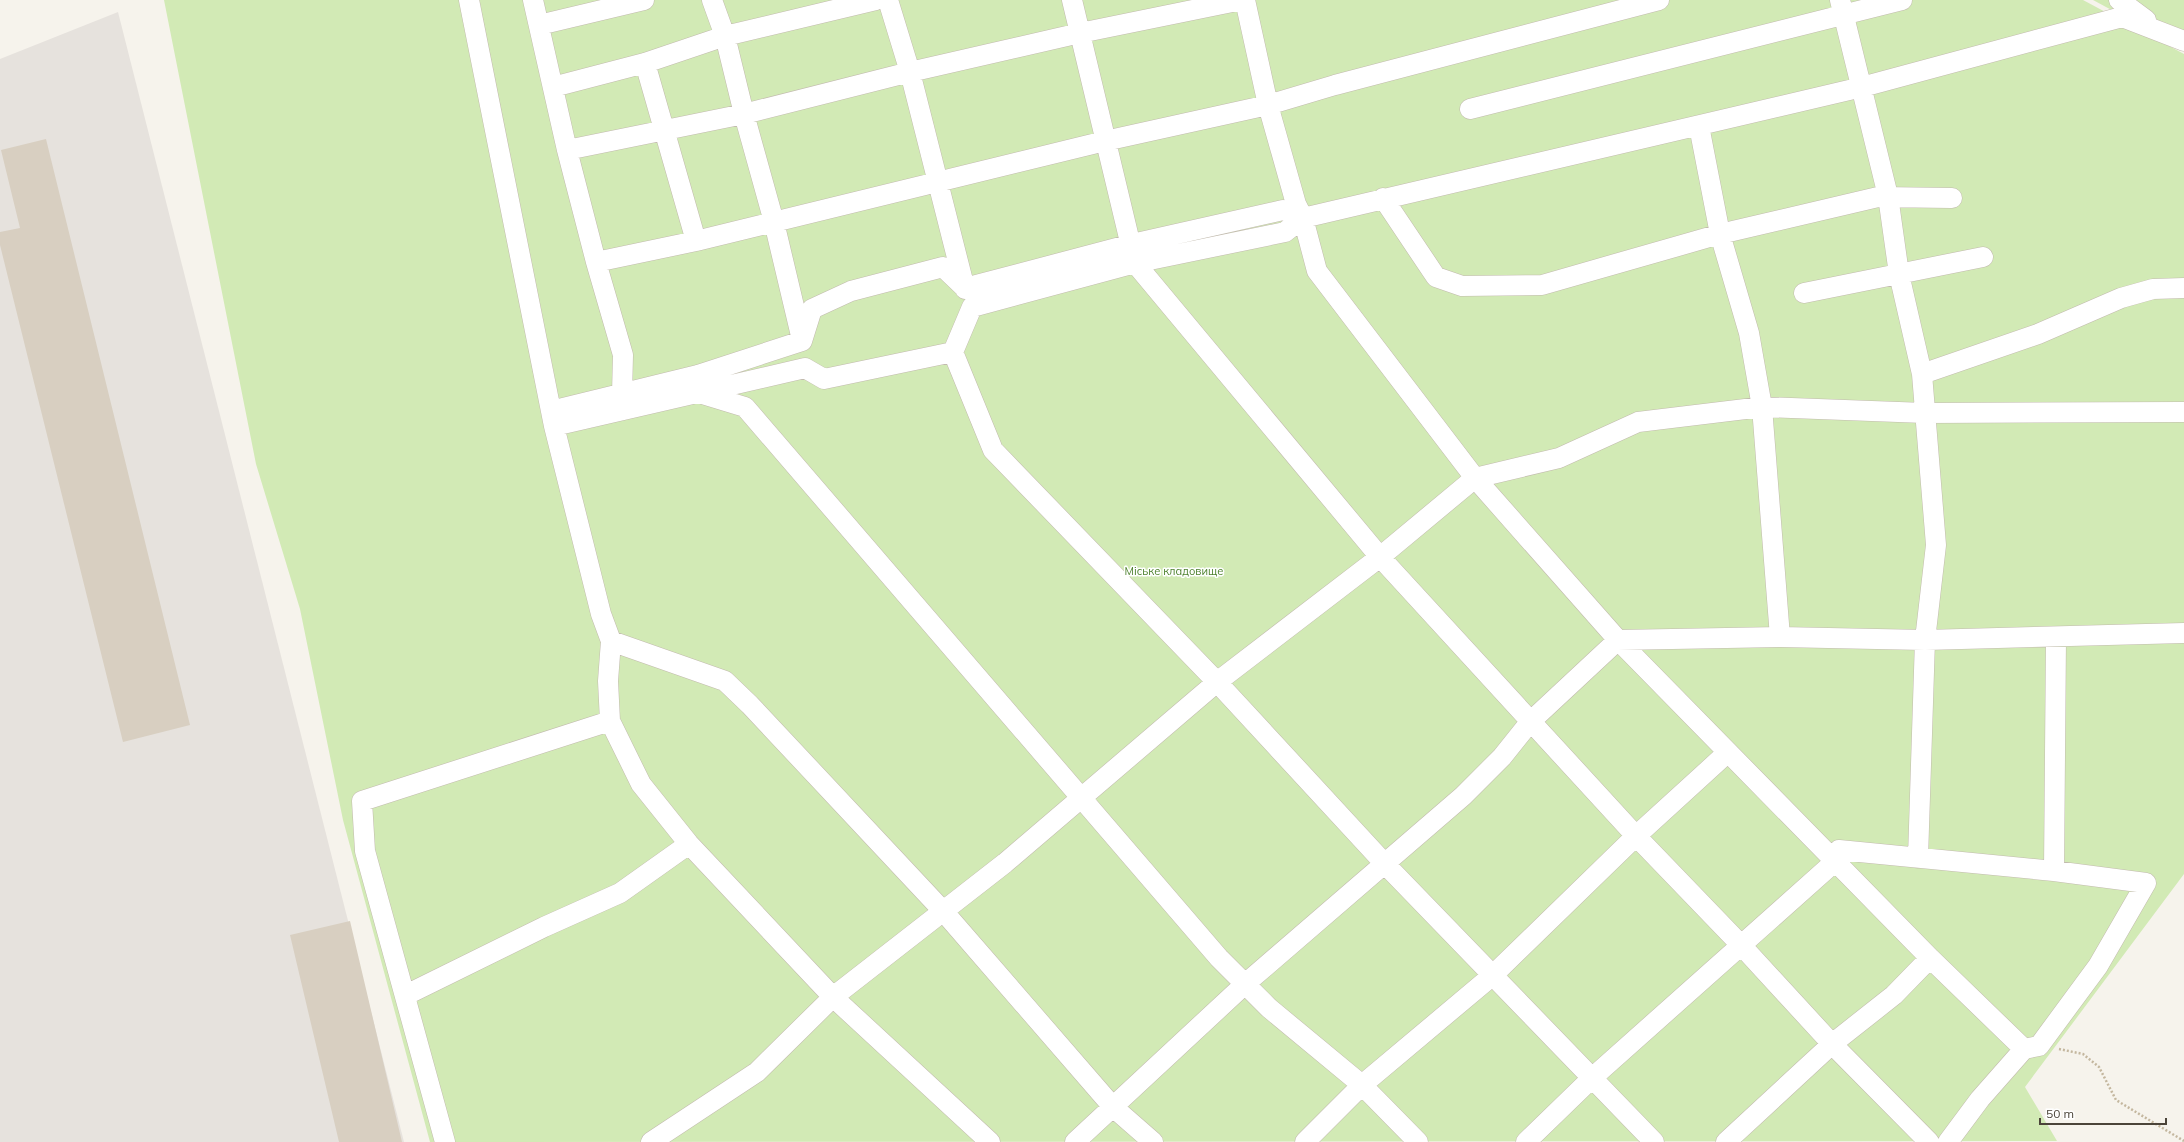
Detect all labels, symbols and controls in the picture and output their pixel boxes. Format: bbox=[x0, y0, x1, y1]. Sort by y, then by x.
park label: Міське кладовище bbox=[1125, 564, 1223, 578]
scale bar bbox=[2040, 1100, 2166, 1126]
text: 50 m bbox=[2046, 1106, 2074, 1121]

